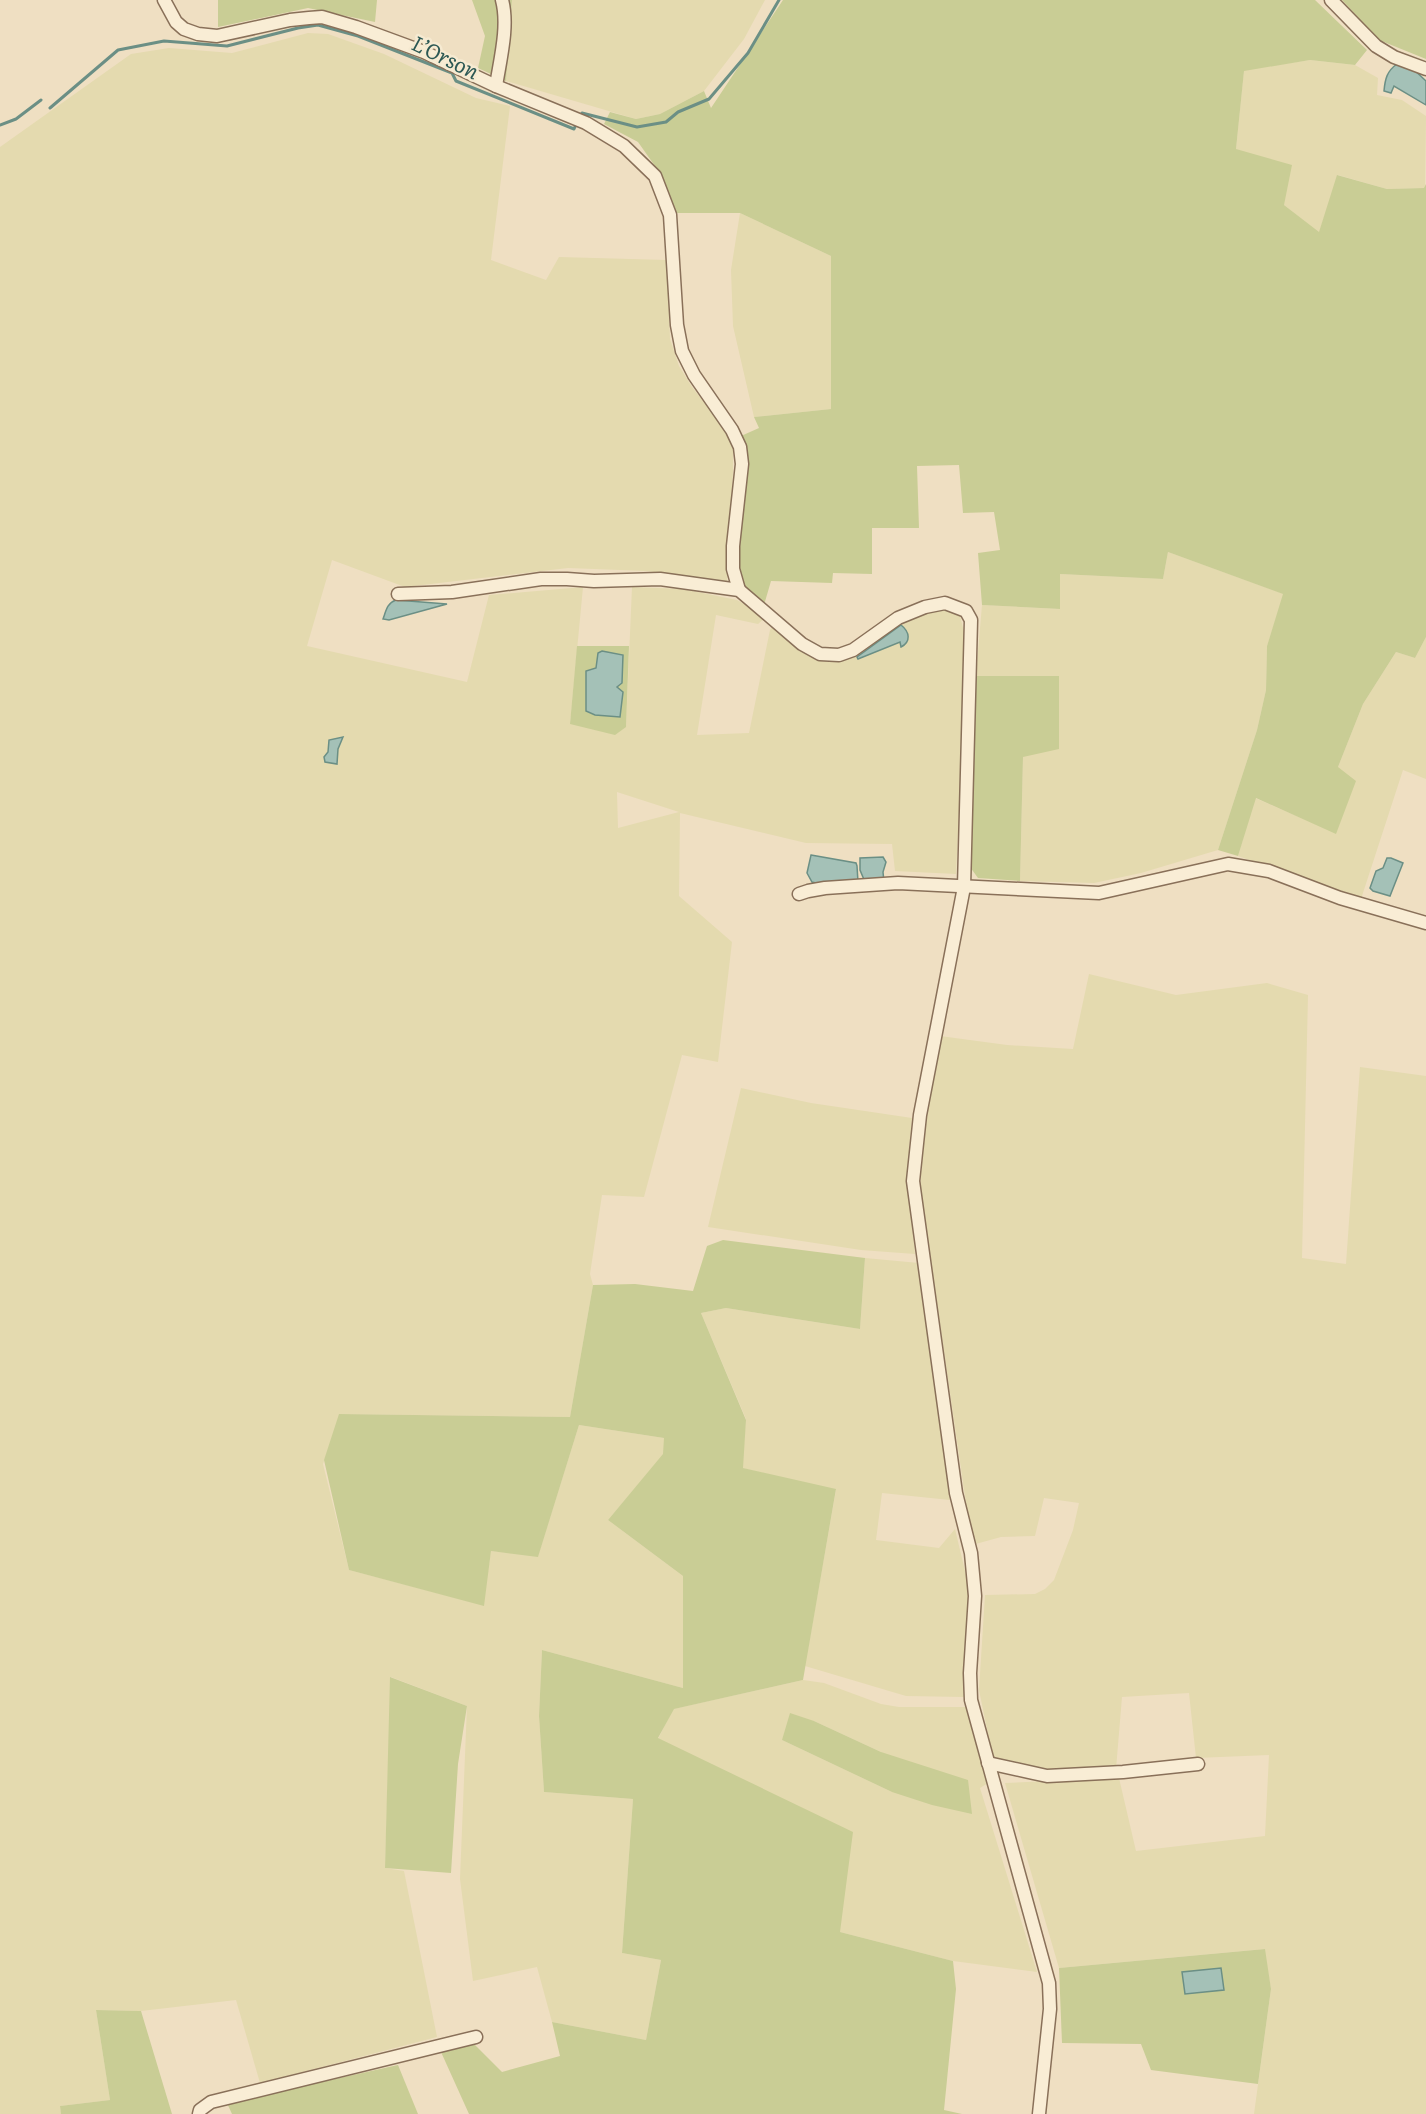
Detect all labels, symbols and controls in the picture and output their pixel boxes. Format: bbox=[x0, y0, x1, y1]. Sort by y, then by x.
water label: L’Orson bbox=[407, 26, 485, 86]

